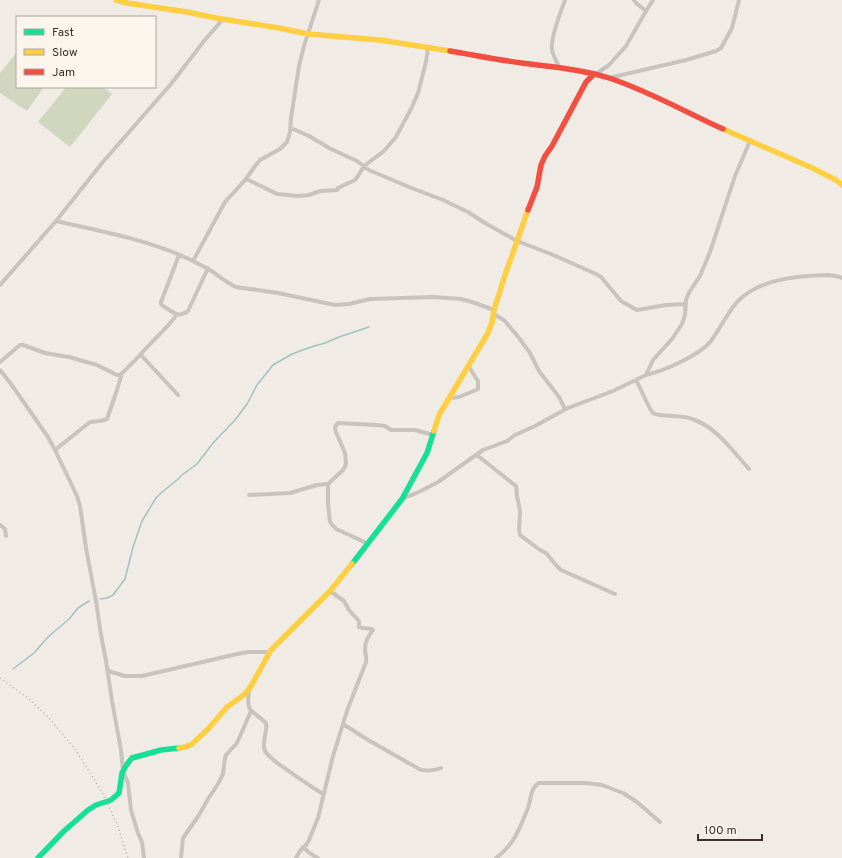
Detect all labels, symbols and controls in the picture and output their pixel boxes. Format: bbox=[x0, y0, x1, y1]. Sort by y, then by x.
legend bbox=[16, 16, 156, 88]
text: Fast bbox=[52, 25, 74, 41]
text: Slow bbox=[52, 45, 78, 61]
text: Jam bbox=[52, 65, 75, 81]
scale bar bbox=[698, 816, 762, 842]
text: 100 m bbox=[704, 823, 737, 839]

